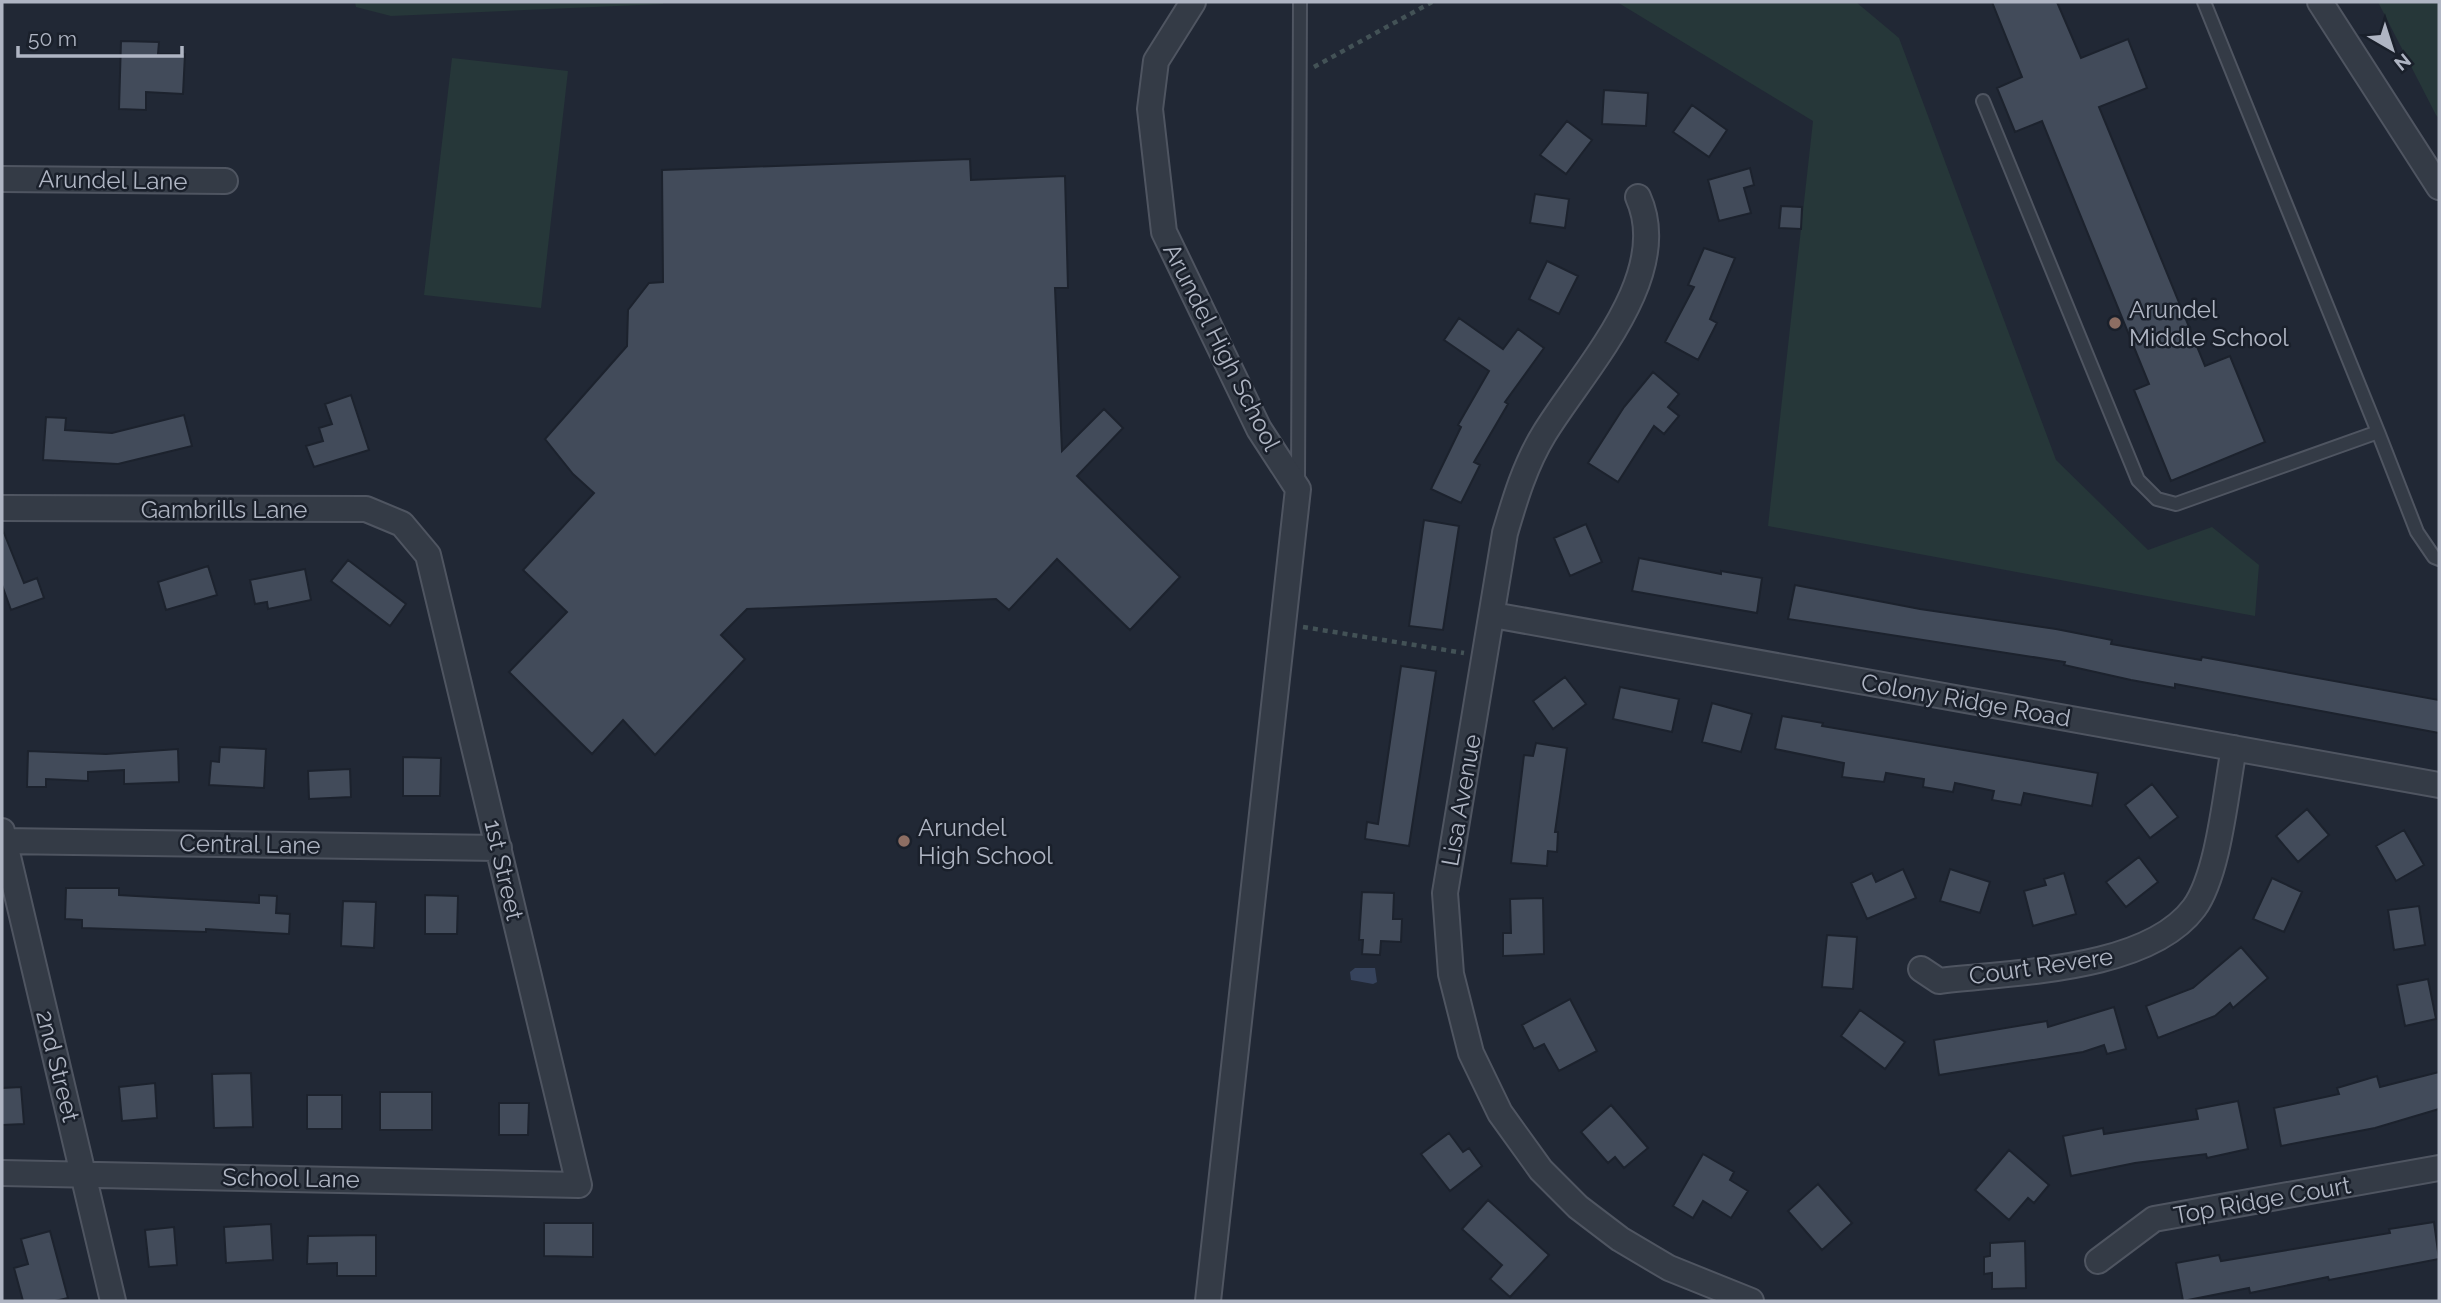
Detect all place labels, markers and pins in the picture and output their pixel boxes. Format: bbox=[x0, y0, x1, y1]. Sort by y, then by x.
place label: Arundel Middle School bbox=[2129, 295, 2289, 352]
marker: Arundel Middle School bbox=[2107, 315, 2123, 331]
place label: Arundel High School bbox=[918, 813, 1053, 870]
marker: Arundel High School bbox=[896, 833, 912, 849]

